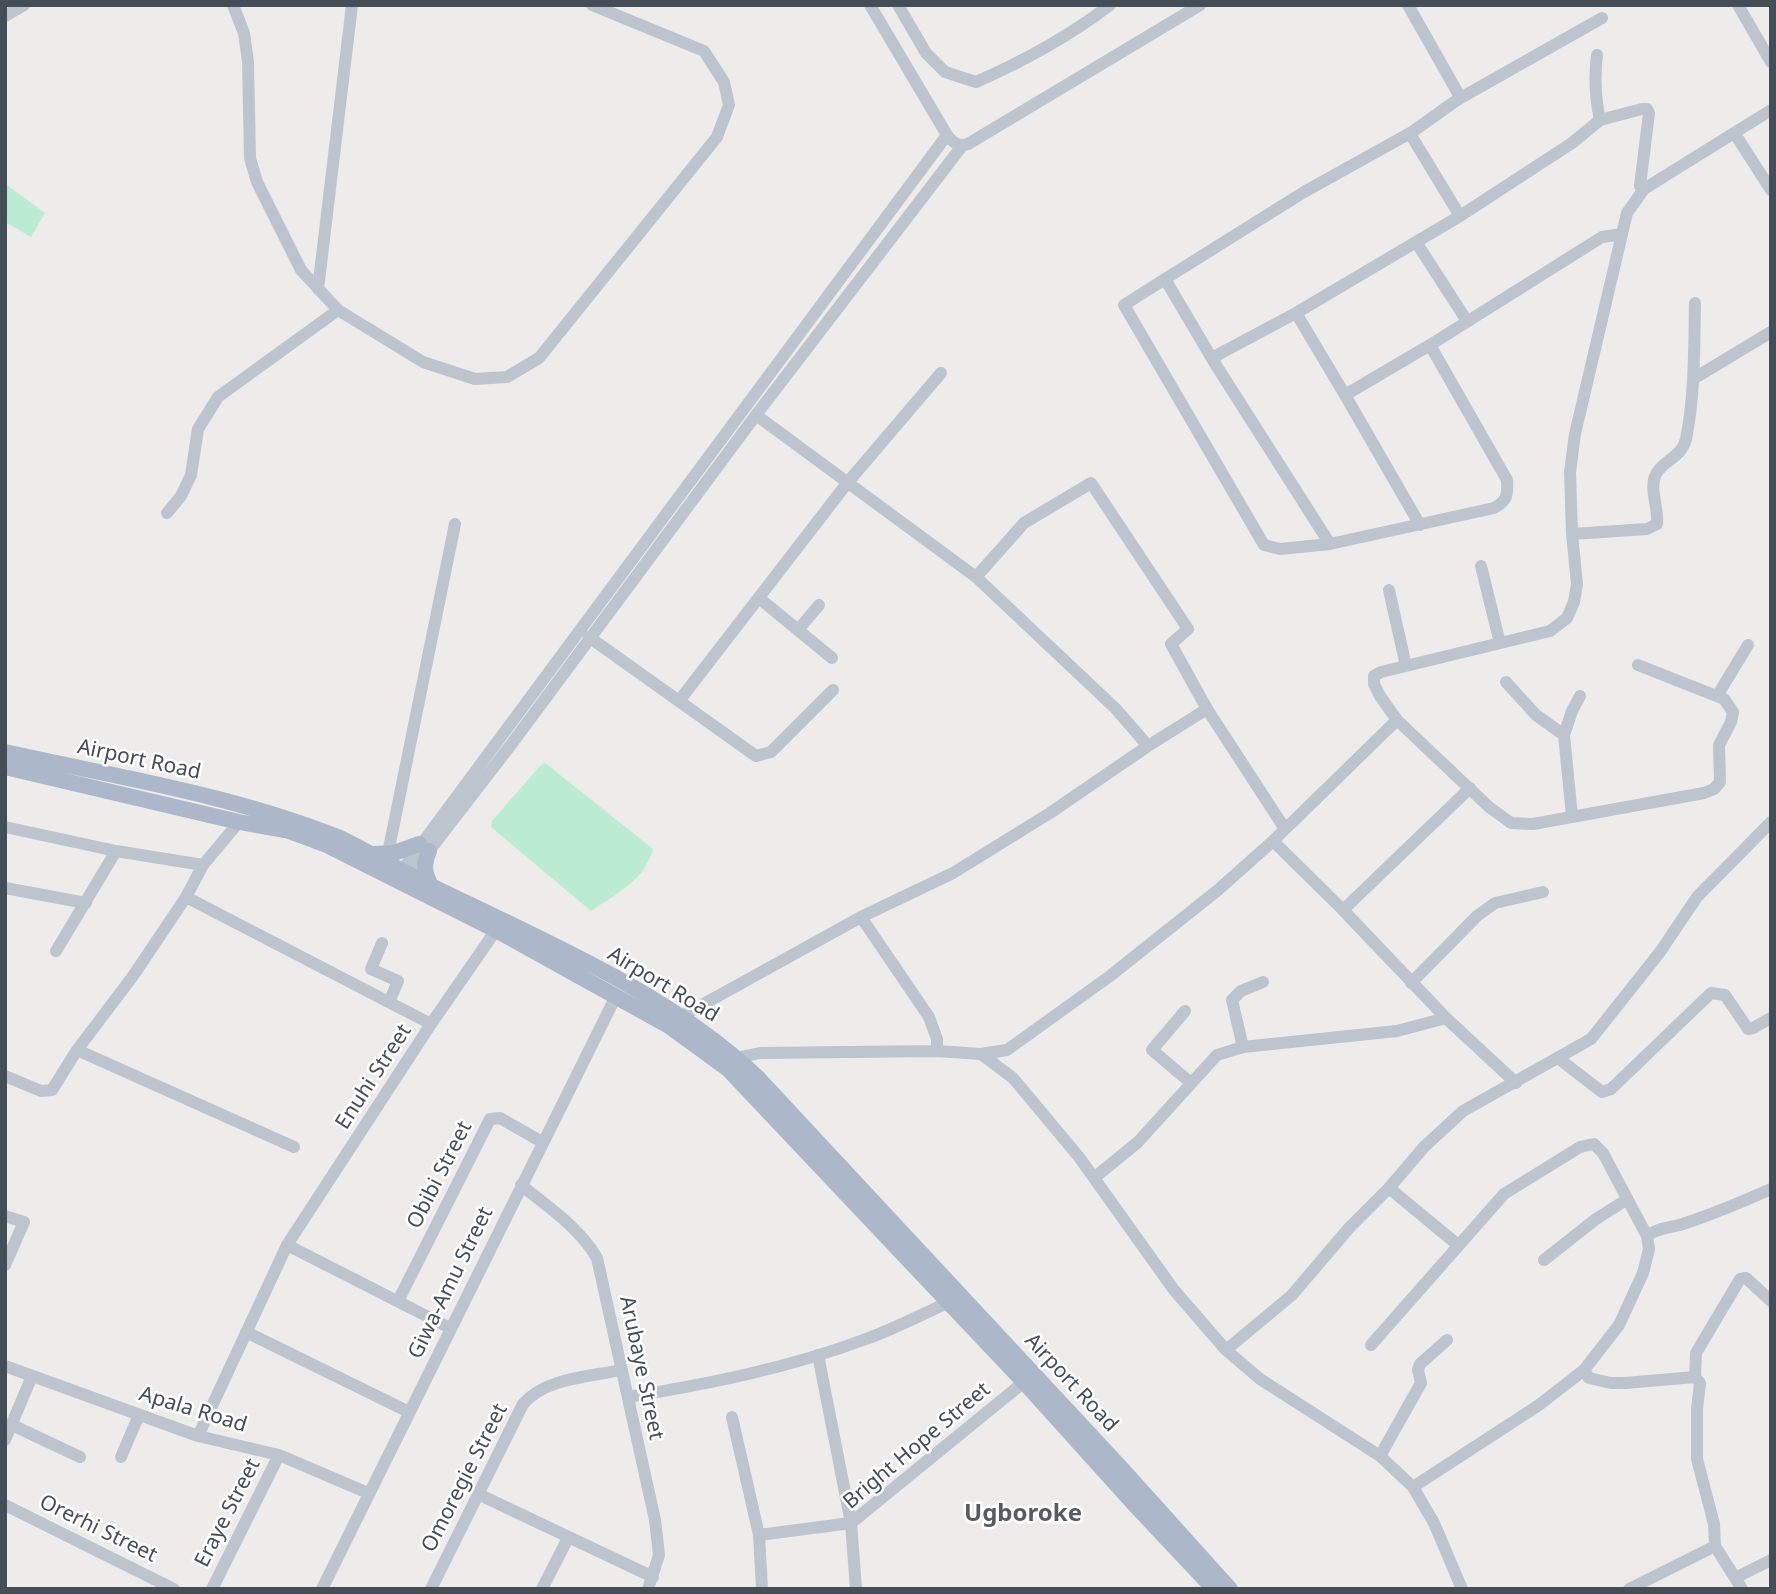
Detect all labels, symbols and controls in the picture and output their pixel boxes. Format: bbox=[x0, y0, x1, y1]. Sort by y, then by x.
street label: Airport Road bbox=[75, 735, 203, 785]
street label: Airport Road bbox=[603, 942, 723, 1028]
street label: Enuhi Street bbox=[331, 1020, 417, 1134]
street label: Obibi Street bbox=[402, 1117, 478, 1233]
street label: Giwa-Amu Street bbox=[403, 1203, 499, 1363]
street label: Arubaye Street bbox=[613, 1294, 669, 1442]
street label: Airport Road bbox=[1019, 1329, 1123, 1437]
street label: Bright Hope Street bbox=[839, 1377, 995, 1515]
street label: Apala Road bbox=[136, 1382, 250, 1438]
street label: Omoregie Street bbox=[417, 1400, 513, 1556]
street label: Eraye Street bbox=[190, 1455, 266, 1571]
street label: Orerhi Street bbox=[35, 1490, 161, 1568]
district label: Ugboroke bbox=[964, 1500, 1082, 1528]

